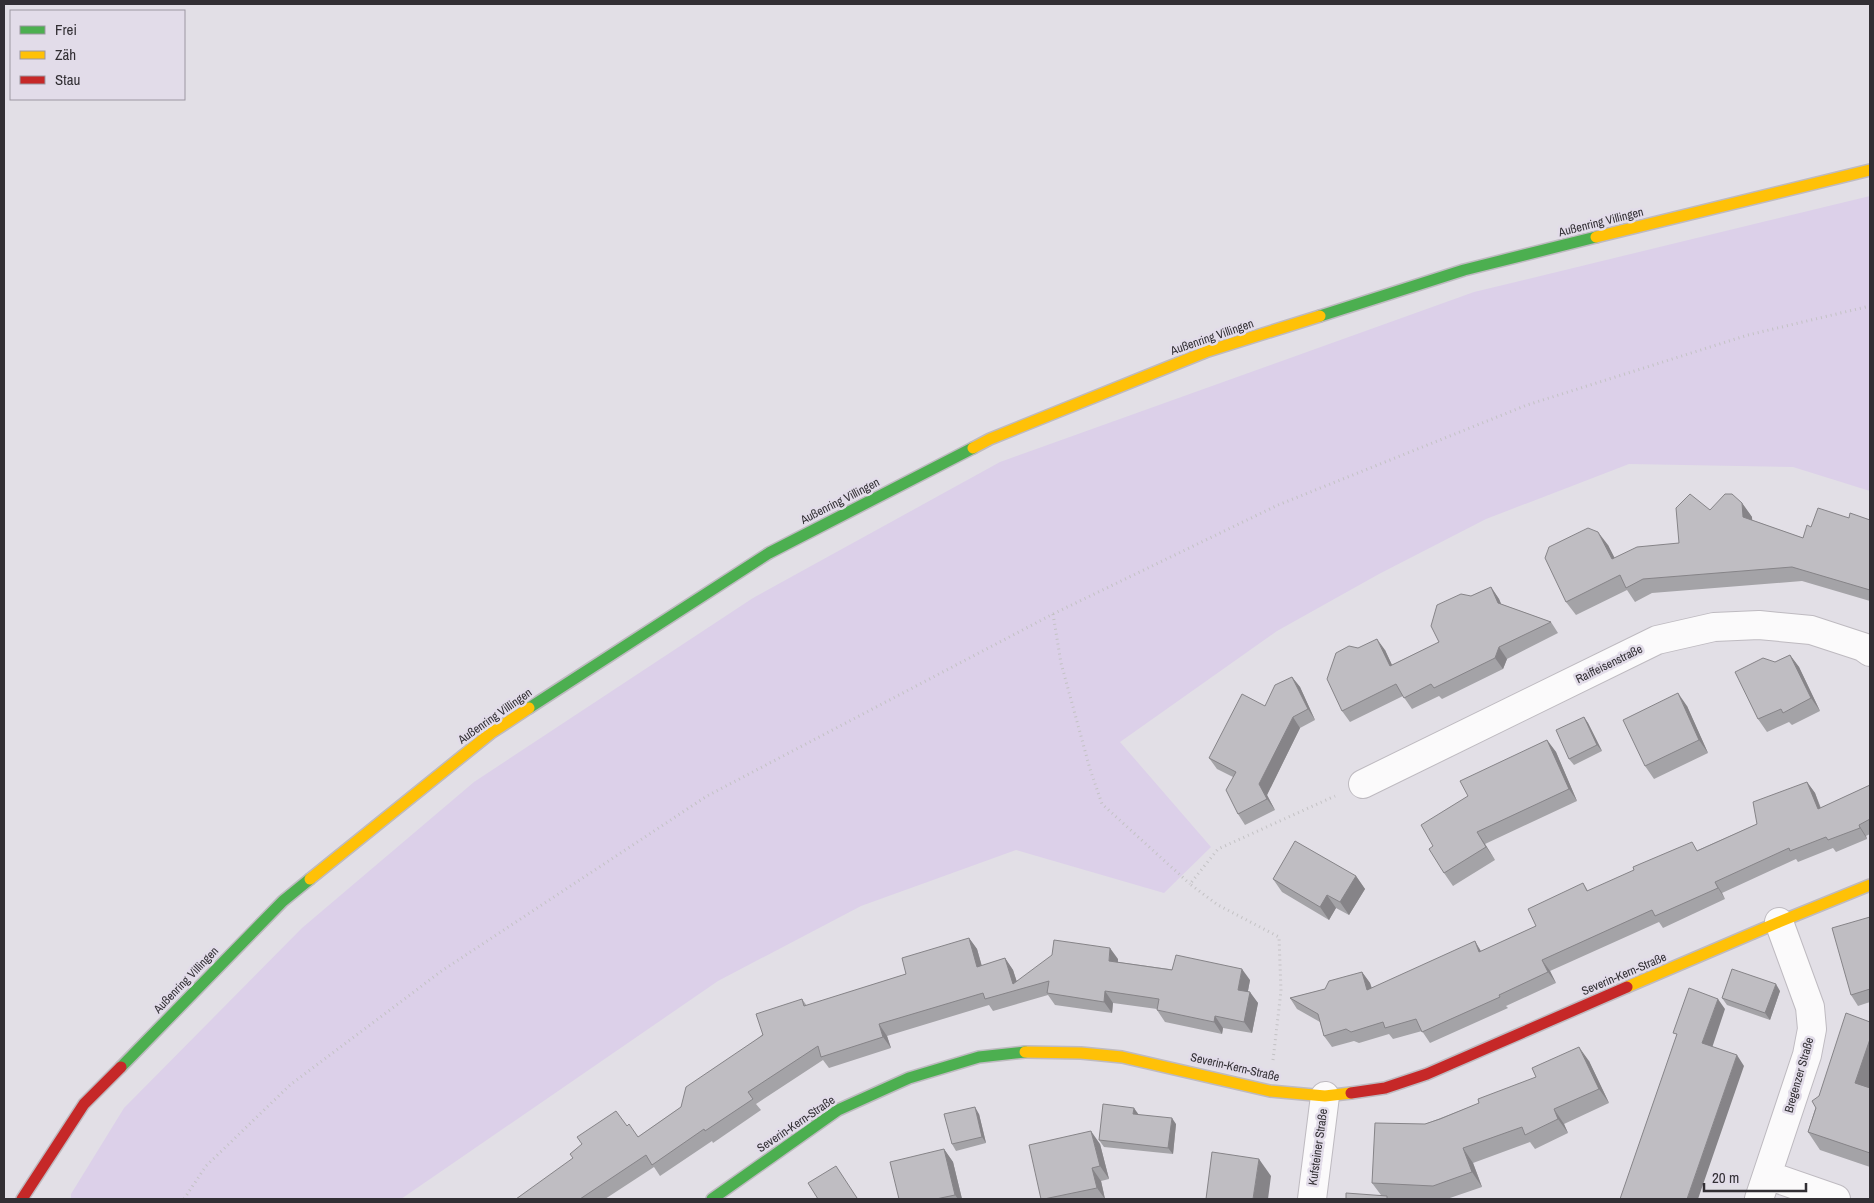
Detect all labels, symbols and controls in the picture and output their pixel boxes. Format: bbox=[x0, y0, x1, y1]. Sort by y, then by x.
legend bbox=[10, 10, 185, 100]
text: Frei bbox=[55, 19, 77, 40]
text: Zäh bbox=[55, 44, 76, 65]
text: Stau bbox=[55, 69, 80, 90]
street label: Außenring Villingen bbox=[1556, 204, 1645, 241]
street label: Außenring Villingen bbox=[1167, 315, 1256, 359]
street label: Außenring Villingen bbox=[797, 474, 882, 528]
street label: Raiffeisenstraße bbox=[1573, 641, 1645, 687]
street label: Außenring Villingen bbox=[454, 685, 535, 748]
street label: Außenring Villingen bbox=[149, 943, 222, 1018]
street label: Severin-Kern-Straße bbox=[1579, 949, 1669, 999]
street label: Bregenzer Straße bbox=[1781, 1035, 1817, 1115]
street label: Severin-Kern-Straße bbox=[1189, 1049, 1281, 1085]
street label: Severin-Kern-Straße bbox=[754, 1092, 838, 1156]
street label: Kufsteiner Straße bbox=[1305, 1108, 1331, 1186]
scale bar bbox=[1704, 1160, 1806, 1192]
text: 20 m bbox=[1712, 1167, 1739, 1188]

